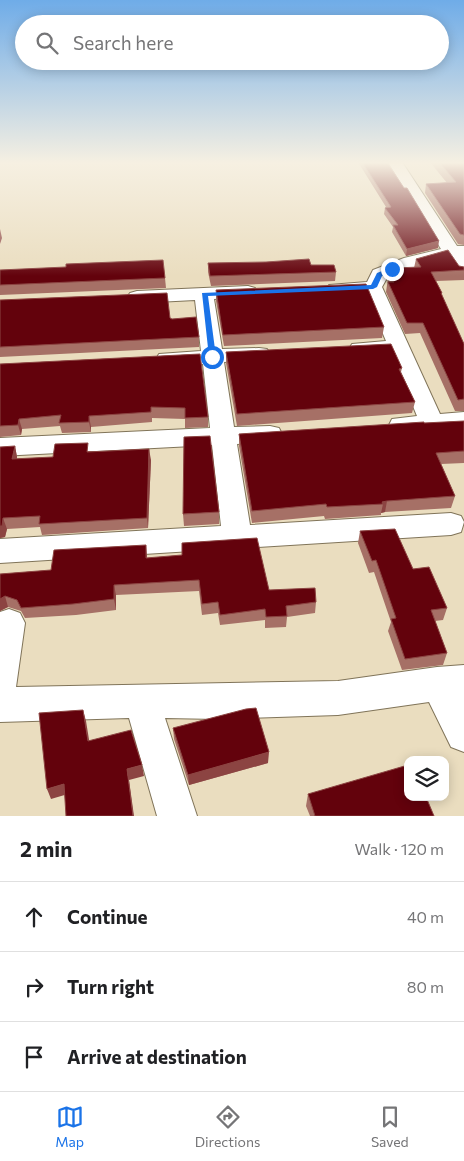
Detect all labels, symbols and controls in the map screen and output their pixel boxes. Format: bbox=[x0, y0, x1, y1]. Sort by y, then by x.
search box bbox=[15, 15, 449, 70]
icon: search bbox=[33, 29, 61, 57]
text: Search here bbox=[73, 31, 173, 54]
route end bbox=[381, 258, 404, 281]
route start bbox=[201, 346, 224, 369]
map controls bbox=[404, 756, 449, 801]
button: layers bbox=[404, 756, 449, 801]
text: 2 min bbox=[20, 836, 72, 861]
text: Walk · 120 m bbox=[354, 839, 444, 858]
icon: ahead bbox=[20, 903, 48, 931]
text: Continue bbox=[67, 905, 147, 928]
text: 40 m bbox=[407, 907, 444, 926]
icon: right bbox=[20, 973, 48, 1001]
text: Turn right bbox=[67, 975, 154, 998]
text: 80 m bbox=[407, 977, 444, 996]
icon: arrive bbox=[20, 1043, 48, 1071]
text: Arrive at destination bbox=[67, 1045, 247, 1068]
tab: Map bbox=[55, 1103, 84, 1150]
tab: Directions bbox=[195, 1103, 260, 1150]
tab: Saved bbox=[371, 1103, 409, 1150]

